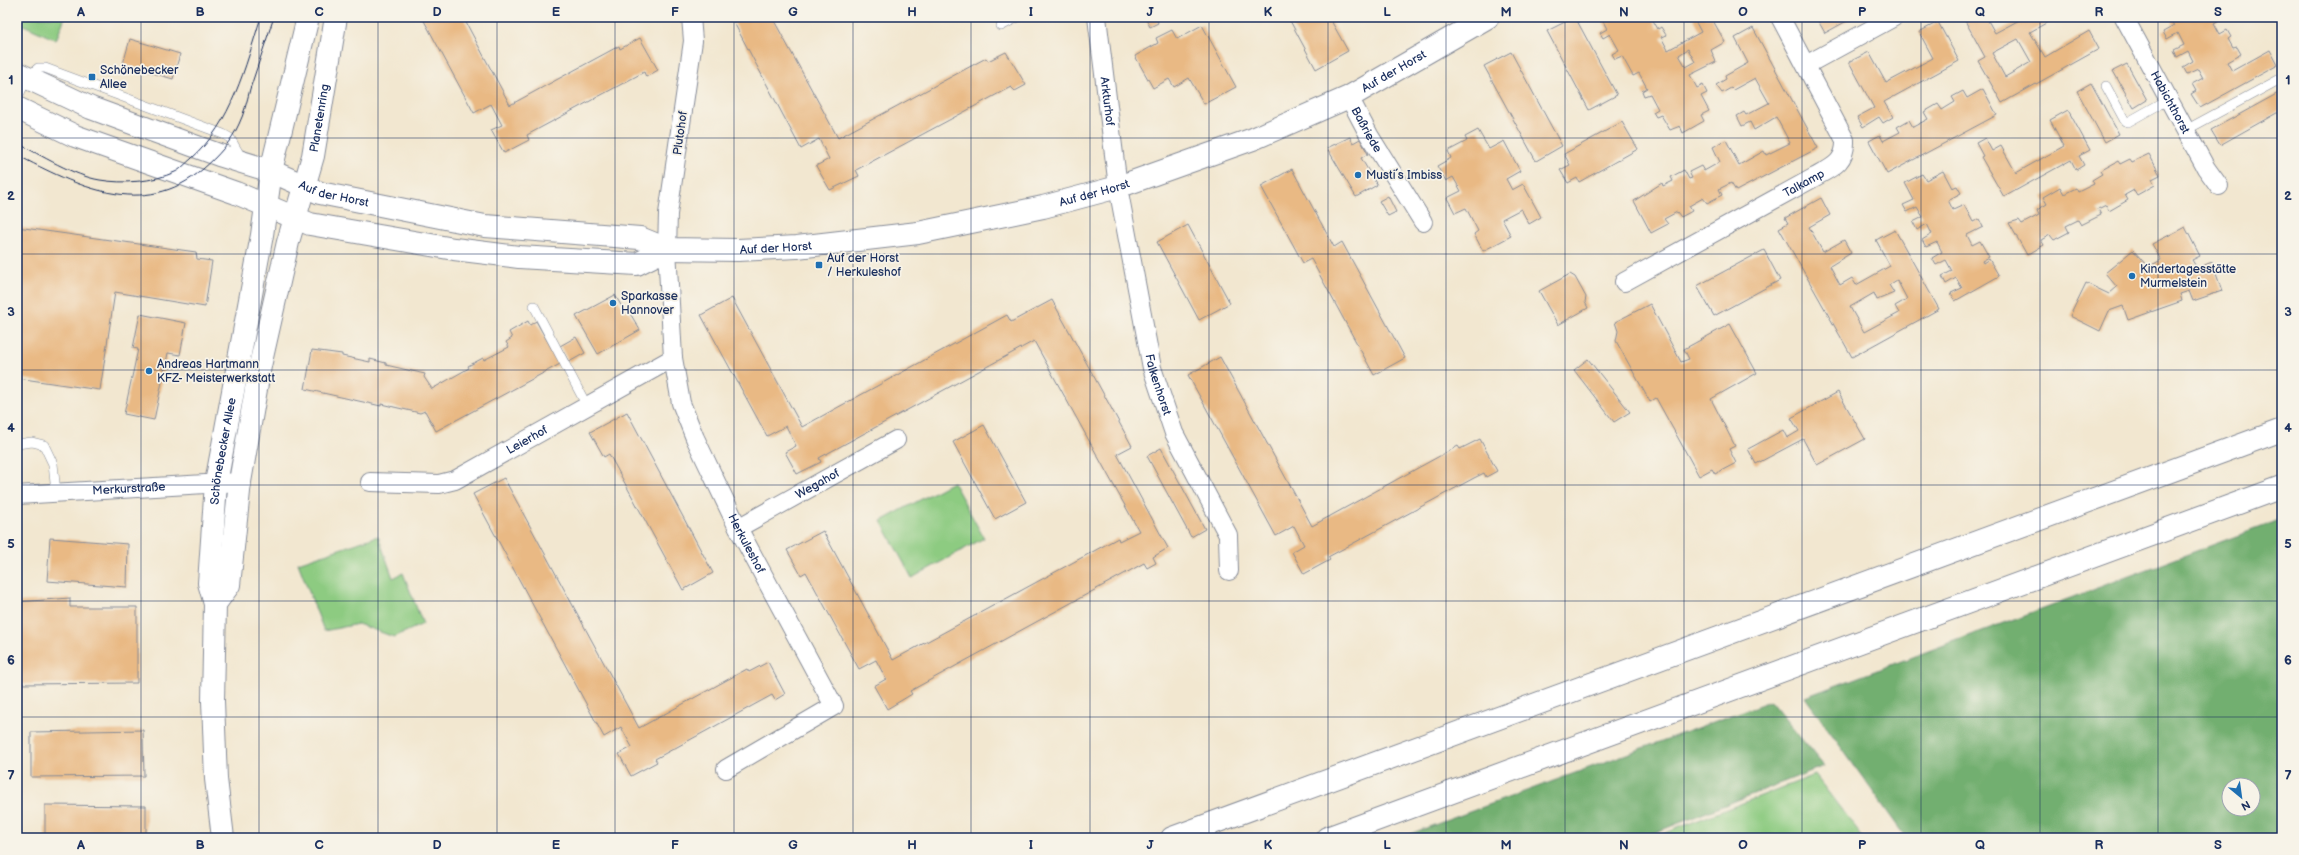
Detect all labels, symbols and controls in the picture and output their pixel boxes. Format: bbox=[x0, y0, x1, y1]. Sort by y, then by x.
text: A bbox=[76, 4, 85, 20]
text: B bbox=[195, 4, 205, 20]
text: C bbox=[314, 4, 324, 20]
text: D bbox=[432, 4, 442, 20]
text: E bbox=[552, 4, 561, 20]
text: F bbox=[671, 4, 679, 20]
text: G bbox=[788, 4, 798, 20]
text: H bbox=[907, 4, 917, 20]
text: I bbox=[1029, 4, 1033, 20]
text: J bbox=[1146, 4, 1154, 20]
text: K bbox=[1264, 4, 1273, 20]
text: L bbox=[1383, 4, 1391, 20]
text: M bbox=[1500, 4, 1512, 20]
text: N bbox=[1619, 4, 1629, 20]
text: O bbox=[1738, 4, 1748, 20]
text: P bbox=[1858, 4, 1867, 20]
text: Q bbox=[1975, 4, 1985, 20]
text: R bbox=[2095, 4, 2104, 20]
text: S bbox=[2214, 4, 2222, 20]
street label: Auf der Horst bbox=[1359, 47, 1429, 96]
place label: Schönebecker Allee bbox=[100, 63, 179, 92]
street label: Habichthorst bbox=[2147, 68, 2193, 137]
text: 1 bbox=[8, 72, 14, 88]
marker: Schönebecker Allee bbox=[87, 72, 97, 82]
text: 1 bbox=[2285, 72, 2291, 88]
street label: Arkturhof bbox=[1096, 76, 1117, 127]
street label: Planetenring bbox=[307, 83, 333, 153]
street label: Baßriede bbox=[1348, 104, 1385, 155]
street label: Plutohof bbox=[670, 110, 691, 156]
street label: Talkamp bbox=[1781, 166, 1827, 201]
place label: Musti´s Imbiss bbox=[1366, 168, 1442, 183]
marker: Musti´s Imbiss bbox=[1353, 170, 1363, 180]
street label: Auf der Horst bbox=[1058, 176, 1132, 210]
street label: Auf der Horst bbox=[296, 177, 370, 211]
text: 2 bbox=[7, 188, 15, 204]
text: 2 bbox=[2284, 188, 2292, 204]
street label: Auf der Horst bbox=[739, 238, 813, 258]
place label: Auf der Horst / Herkuleshof bbox=[827, 251, 901, 280]
marker: Auf der Horst / Herkuleshof bbox=[814, 260, 824, 270]
place label: Kindertagesstätte Murmelstein bbox=[2140, 262, 2236, 291]
marker: Kindertagesstätte Murmelstein bbox=[2127, 271, 2137, 281]
place label: Sparkasse Hannover bbox=[621, 289, 678, 318]
marker: Sparkasse Hannover bbox=[608, 298, 618, 308]
text: 3 bbox=[7, 304, 15, 320]
text: 3 bbox=[2284, 304, 2292, 320]
street label: Falkenhorst bbox=[1142, 353, 1175, 417]
place label: Andreas Hartmann KFZ- Meisterwerkstatt bbox=[157, 357, 275, 386]
marker: Andreas Hartmann KFZ- Meisterwerkstatt bbox=[144, 366, 154, 376]
street label: Schönebecker Allee bbox=[207, 396, 240, 505]
text: 4 bbox=[7, 420, 15, 436]
text: 4 bbox=[2284, 420, 2292, 436]
street label: Leierhof bbox=[504, 422, 551, 458]
street label: Wegahof bbox=[793, 466, 843, 502]
street label: Merkurstraße bbox=[92, 479, 166, 499]
street label: Herkuleshof bbox=[724, 511, 768, 577]
text: 5 bbox=[7, 536, 15, 552]
text: 5 bbox=[2284, 536, 2292, 552]
text: 6 bbox=[7, 652, 15, 668]
text: 6 bbox=[2284, 652, 2292, 668]
text: 7 bbox=[7, 768, 15, 784]
text: 7 bbox=[2284, 768, 2292, 784]
north arrow bbox=[2221, 777, 2261, 817]
text: N bbox=[2239, 798, 2252, 813]
text: A bbox=[76, 837, 85, 853]
text: B bbox=[195, 837, 205, 853]
text: C bbox=[314, 837, 324, 853]
text: D bbox=[432, 837, 442, 853]
text: E bbox=[552, 837, 561, 853]
text: F bbox=[671, 837, 679, 853]
text: G bbox=[788, 837, 798, 853]
text: H bbox=[907, 837, 917, 853]
text: I bbox=[1029, 837, 1033, 853]
text: J bbox=[1146, 837, 1154, 853]
text: K bbox=[1264, 837, 1273, 853]
text: L bbox=[1383, 837, 1391, 853]
text: M bbox=[1500, 837, 1512, 853]
text: N bbox=[1619, 837, 1629, 853]
text: O bbox=[1738, 837, 1748, 853]
text: P bbox=[1858, 837, 1867, 853]
text: Q bbox=[1975, 837, 1985, 853]
text: R bbox=[2095, 837, 2104, 853]
text: S bbox=[2214, 837, 2222, 853]

